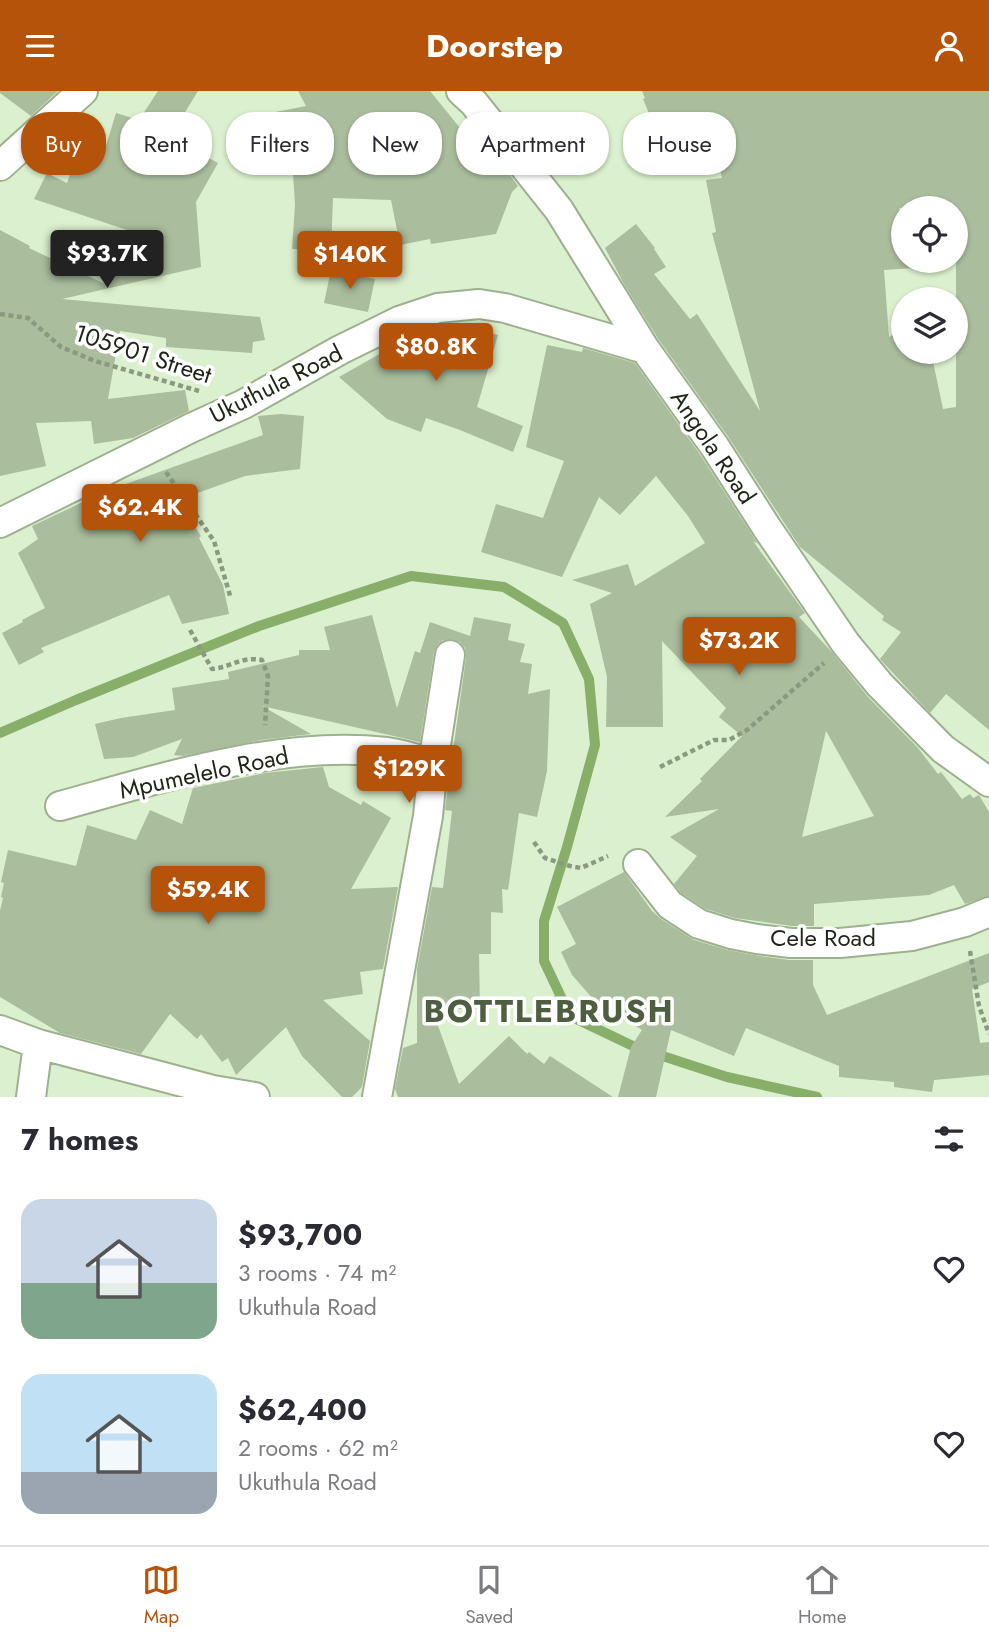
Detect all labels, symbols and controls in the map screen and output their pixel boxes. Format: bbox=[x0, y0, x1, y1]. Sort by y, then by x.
text: Doorstep bbox=[426, 23, 563, 69]
icon: menu bbox=[21, 27, 59, 65]
icon: person bbox=[930, 27, 968, 65]
chip: Buy bbox=[21, 112, 106, 175]
chip: Rent bbox=[120, 112, 212, 175]
chip: Filters bbox=[226, 112, 334, 175]
chip: New bbox=[348, 112, 442, 175]
chip: Apartment bbox=[456, 112, 609, 175]
chip: House bbox=[623, 112, 736, 175]
map controls bbox=[891, 196, 968, 364]
button: locate bbox=[891, 196, 968, 273]
pin: $93.7K bbox=[50, 231, 164, 290]
pin: $140K bbox=[301, 231, 399, 291]
text: $93.7K bbox=[67, 236, 147, 270]
text: $140K bbox=[313, 237, 387, 271]
button: layers bbox=[891, 287, 968, 364]
street label: 105901 Street bbox=[70, 315, 216, 392]
pin: $80.8K bbox=[379, 323, 493, 383]
text: $80.8K bbox=[395, 329, 477, 363]
street label: Ukuthula Road bbox=[203, 335, 348, 432]
street label: Angola Road bbox=[662, 383, 765, 511]
pin: $62.4K bbox=[83, 484, 197, 544]
text: $62.4K bbox=[98, 490, 182, 524]
pin: $73.2K bbox=[682, 617, 796, 677]
text: $73.2K bbox=[699, 623, 779, 657]
street label: Mpumelelo Road bbox=[116, 737, 292, 808]
pin: $129K bbox=[360, 745, 458, 805]
text: $129K bbox=[373, 751, 445, 785]
pin: $59.4K bbox=[151, 867, 265, 926]
text: $59.4K bbox=[167, 872, 249, 906]
street label: Cele Road bbox=[770, 920, 876, 955]
district label: BOTTLEBRUSH bbox=[423, 988, 675, 1034]
text: 7 homes bbox=[21, 1118, 138, 1161]
icon: filters bbox=[930, 1120, 968, 1158]
text: $93,700 bbox=[238, 1213, 362, 1256]
icon: home bbox=[77, 1227, 161, 1311]
icon: heart bbox=[930, 1250, 968, 1288]
text: 3 rooms · 74 m² bbox=[238, 1256, 396, 1290]
text: Ukuthula Road bbox=[238, 1290, 377, 1324]
text: $62,400 bbox=[238, 1388, 367, 1431]
icon: home bbox=[77, 1402, 161, 1486]
icon: heart bbox=[930, 1425, 968, 1463]
text: 2 rooms · 62 m² bbox=[238, 1431, 398, 1465]
text: Ukuthula Road bbox=[238, 1465, 377, 1499]
tab: Map bbox=[142, 1561, 180, 1630]
tab: Saved bbox=[465, 1561, 513, 1630]
tab: Home bbox=[798, 1561, 847, 1630]

